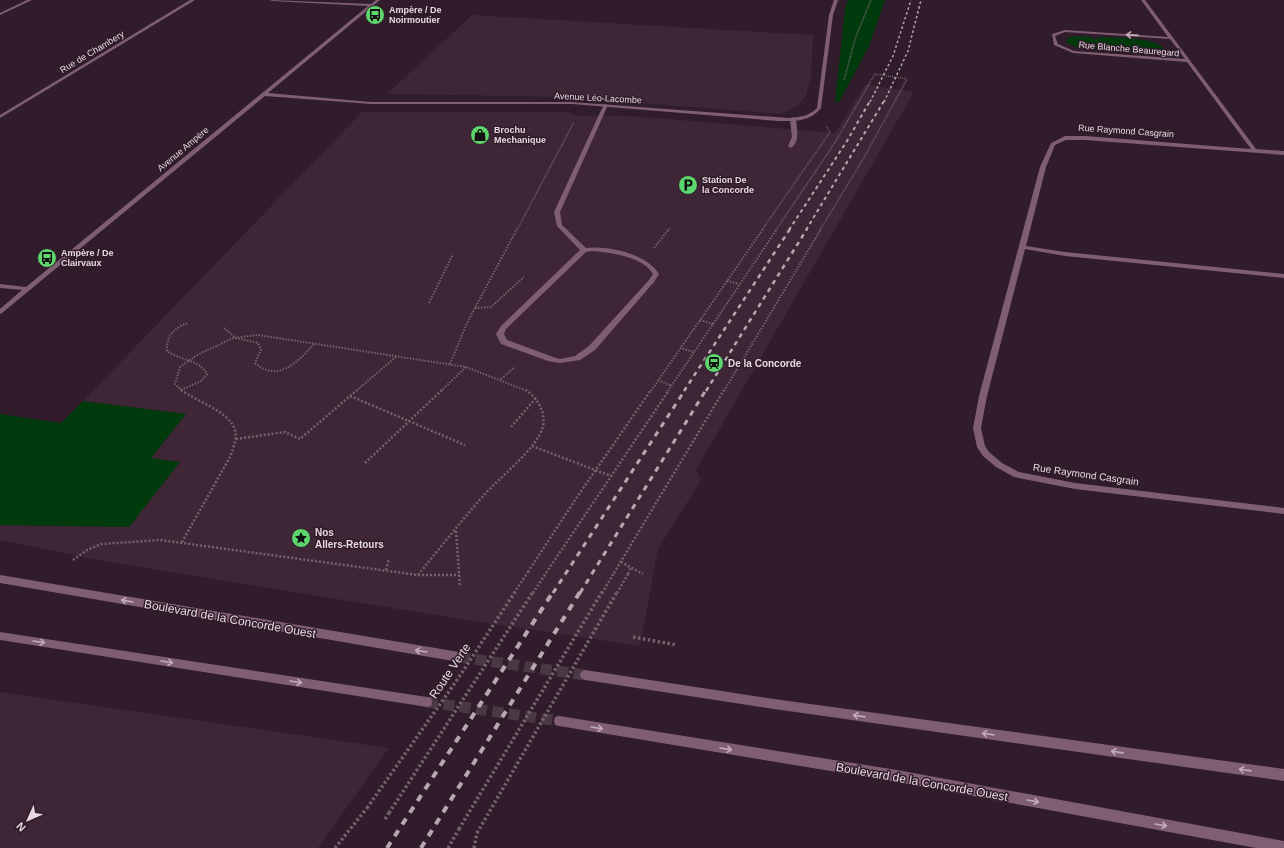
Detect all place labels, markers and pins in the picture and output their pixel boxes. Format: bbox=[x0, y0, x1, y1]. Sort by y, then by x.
bus stop icon: Ampère / De Noirmoutier bbox=[364, 4, 386, 26]
place label: Ampère / De Noirmoutier bbox=[389, 5, 442, 25]
shop icon: Brochu Mechanique bbox=[469, 124, 491, 146]
place label: Brochu Mechanique bbox=[494, 125, 546, 145]
parking icon: Station De la Concorde bbox=[677, 174, 699, 196]
place label: Station De la Concorde bbox=[702, 175, 754, 195]
bus stop icon: Ampère / De Clairvaux bbox=[36, 247, 58, 269]
place label: Ampère / De Clairvaux bbox=[61, 248, 114, 268]
station icon: De la Concorde bbox=[703, 352, 725, 374]
place label: De la Concorde bbox=[728, 358, 802, 369]
place icon: Nos Allers-Retours bbox=[290, 527, 312, 549]
place label: Nos Allers-Retours bbox=[315, 527, 384, 550]

